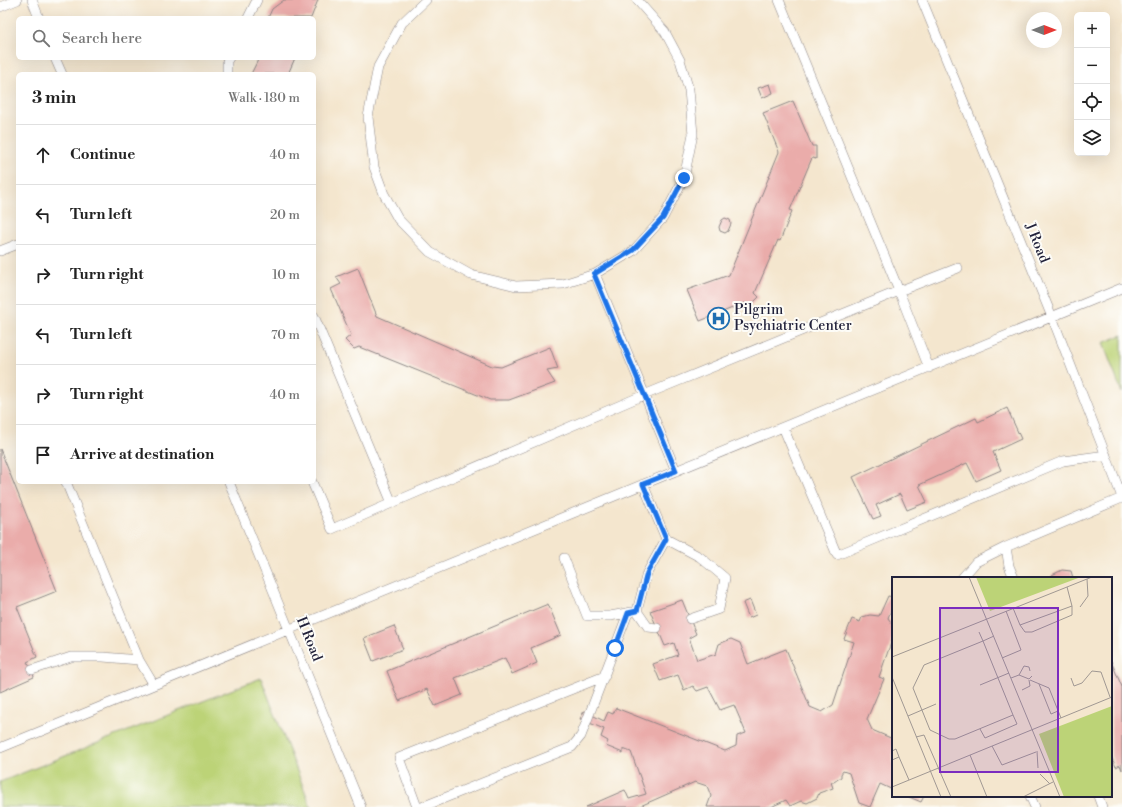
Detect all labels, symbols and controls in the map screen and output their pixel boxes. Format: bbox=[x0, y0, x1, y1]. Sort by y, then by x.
north arrow bbox=[1026, 12, 1062, 48]
map controls bbox=[1074, 12, 1110, 156]
button: + bbox=[1074, 12, 1110, 48]
search box bbox=[16, 16, 316, 60]
icon: search bbox=[30, 27, 52, 49]
text: Search here bbox=[62, 29, 142, 48]
button: − bbox=[1074, 48, 1110, 84]
button: locate bbox=[1074, 84, 1110, 120]
text: 3 min bbox=[32, 87, 76, 109]
text: Walk · 180 m bbox=[228, 90, 300, 106]
button: layers bbox=[1074, 120, 1110, 156]
icon: ahead bbox=[32, 144, 54, 166]
text: Continue bbox=[70, 145, 135, 164]
text: 40 m bbox=[270, 147, 300, 163]
route end bbox=[675, 169, 693, 187]
icon: left bbox=[32, 204, 54, 226]
text: Turn left bbox=[70, 205, 132, 224]
text: 20 m bbox=[270, 207, 300, 223]
street label: J Road bbox=[1020, 219, 1053, 266]
icon: right bbox=[32, 264, 54, 286]
text: Turn right bbox=[70, 265, 144, 284]
text: 10 m bbox=[272, 267, 300, 283]
place label: Pilgrim Psychiatric Center bbox=[734, 301, 852, 335]
hospital icon: Pilgrim Psychiatric Center bbox=[705, 305, 731, 331]
icon: left bbox=[32, 324, 54, 346]
text: Turn left bbox=[70, 325, 132, 344]
text: 70 m bbox=[271, 327, 300, 343]
icon: right bbox=[32, 384, 54, 406]
text: Turn right bbox=[70, 385, 144, 404]
text: 40 m bbox=[270, 387, 300, 403]
icon: arrive bbox=[32, 444, 54, 466]
text: Arrive at destination bbox=[70, 445, 214, 464]
inset map bbox=[892, 577, 1112, 797]
street label: H Road bbox=[292, 614, 326, 664]
route start bbox=[606, 639, 624, 657]

